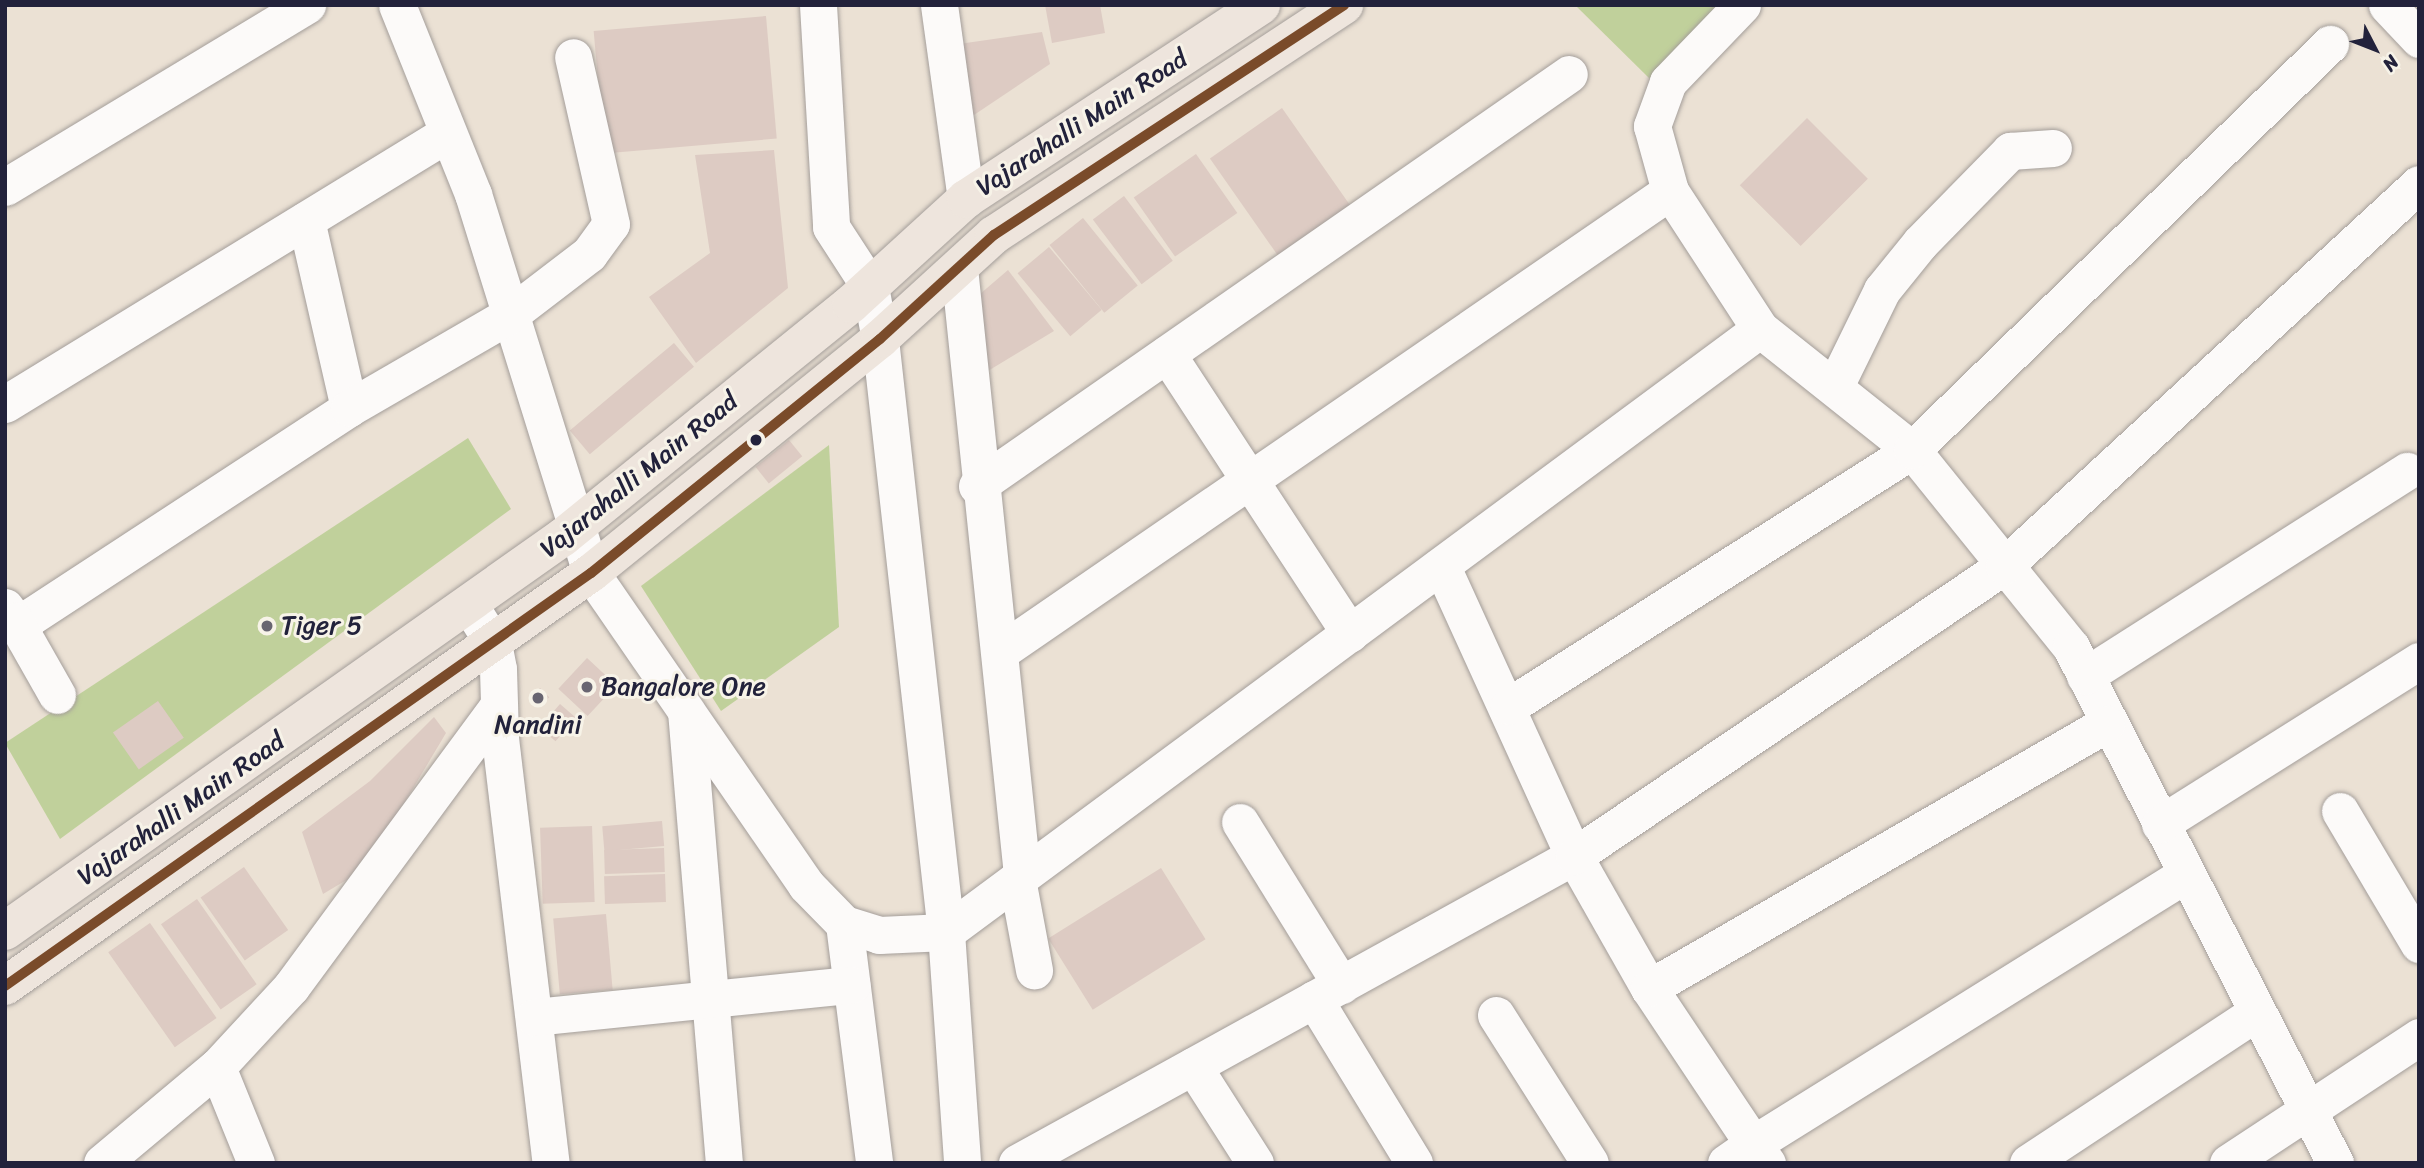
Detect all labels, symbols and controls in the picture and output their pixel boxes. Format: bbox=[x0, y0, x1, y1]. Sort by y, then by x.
north arrow bbox=[2340, 14, 2410, 84]
street label: Vajarahalli Main Road bbox=[971, 43, 1193, 203]
text: N bbox=[2374, 47, 2408, 79]
street label: Vajarahalli Main Road bbox=[534, 386, 744, 564]
unlabelled marker bbox=[749, 433, 763, 447]
place label: Tiger 5 bbox=[281, 610, 362, 642]
marker: Tiger 5 bbox=[259, 618, 275, 634]
place label: Bangalore One bbox=[601, 671, 766, 703]
marker: Bangalore One bbox=[579, 679, 595, 695]
marker: Nandini bbox=[530, 690, 546, 706]
place label: Nandini bbox=[494, 709, 582, 741]
street label: Vajarahalli Main Road bbox=[72, 726, 290, 892]

